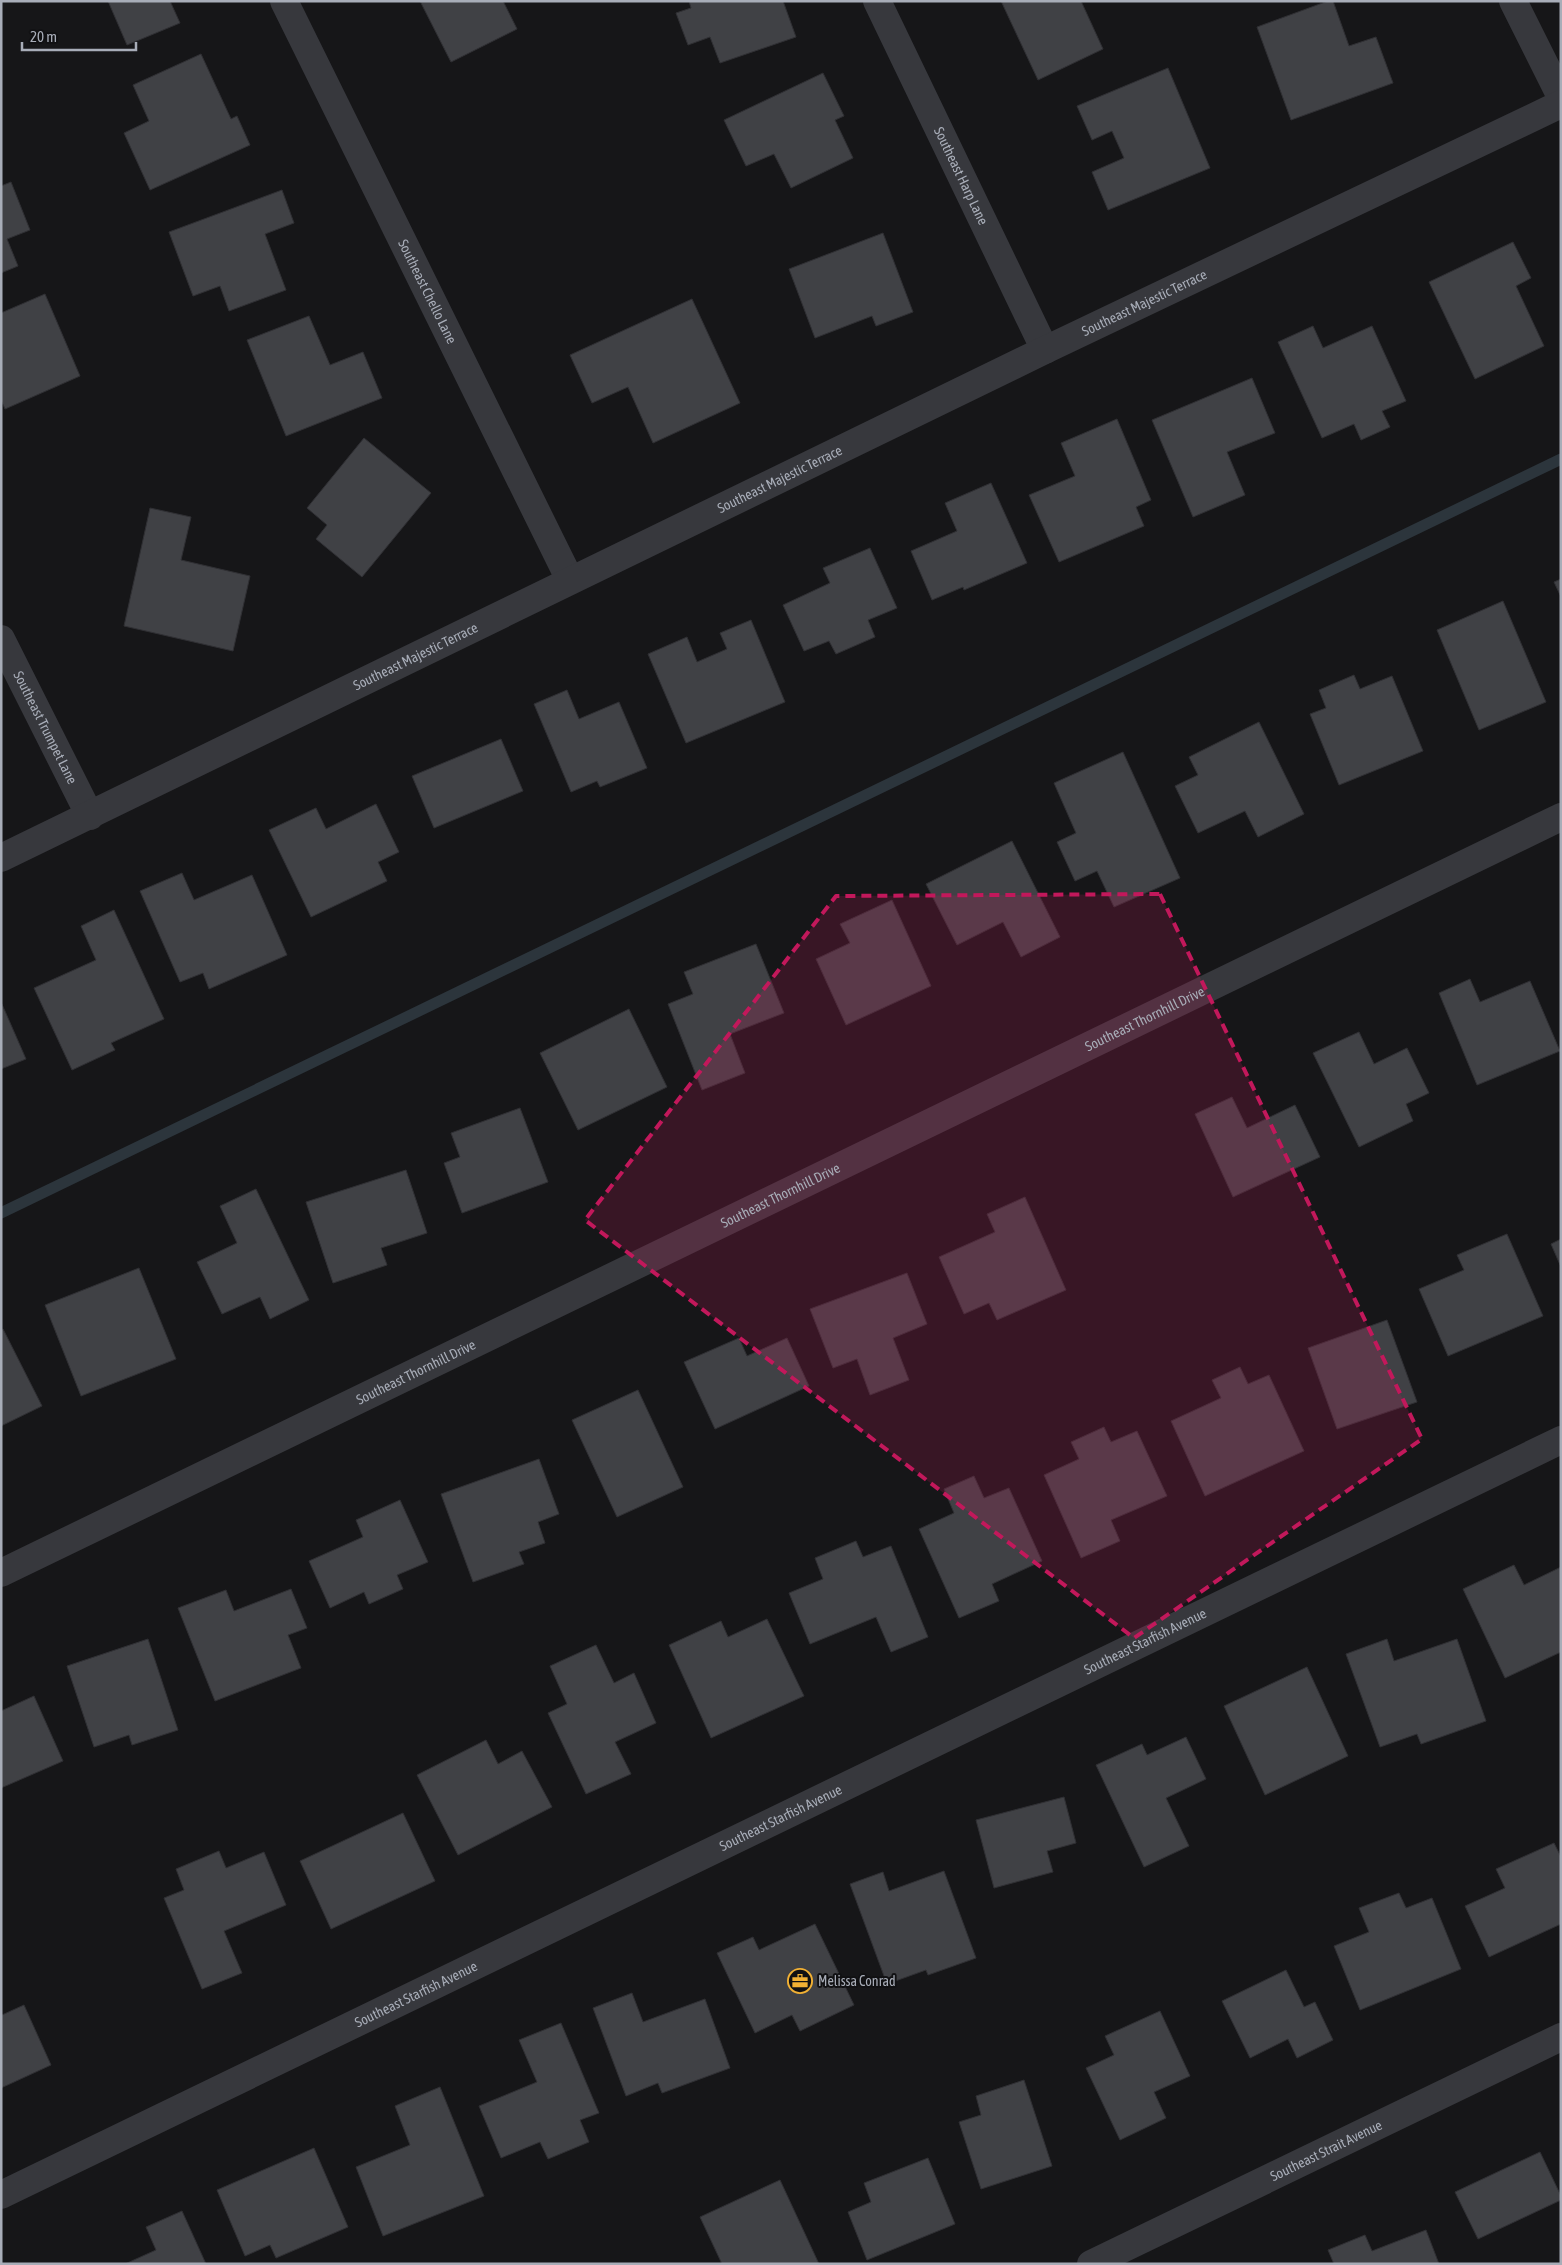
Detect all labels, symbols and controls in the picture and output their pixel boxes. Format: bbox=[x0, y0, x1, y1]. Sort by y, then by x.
scale bar bbox=[22, 20, 136, 52]
text: 20 m bbox=[30, 28, 57, 45]
street label: Southeast Harp Lane bbox=[931, 124, 991, 227]
street label: Southeast Chello Lane bbox=[395, 237, 460, 346]
street label: Southeast Majestic Terrace bbox=[1079, 266, 1209, 339]
street label: Southeast Majestic Terrace bbox=[715, 442, 845, 516]
street label: Southeast Majestic Terrace bbox=[351, 619, 480, 693]
street label: Southeast Trumpet Lane bbox=[10, 668, 81, 787]
street label: Southeast Thornhill Drive bbox=[1082, 983, 1207, 1054]
street label: Southeast Thornhill Drive bbox=[718, 1160, 843, 1231]
street label: Southeast Thornhill Drive bbox=[354, 1336, 478, 1408]
street label: Southeast Starfish Avenue bbox=[1081, 1605, 1209, 1678]
street label: Southeast Starfish Avenue bbox=[717, 1781, 844, 1854]
street label: Southeast Starfish Avenue bbox=[352, 1958, 480, 2031]
office icon: Melissa Conrad bbox=[787, 1968, 813, 1994]
place label: Melissa Conrad bbox=[818, 1973, 896, 1989]
street label: Southeast Strait Avenue bbox=[1268, 2117, 1385, 2184]

